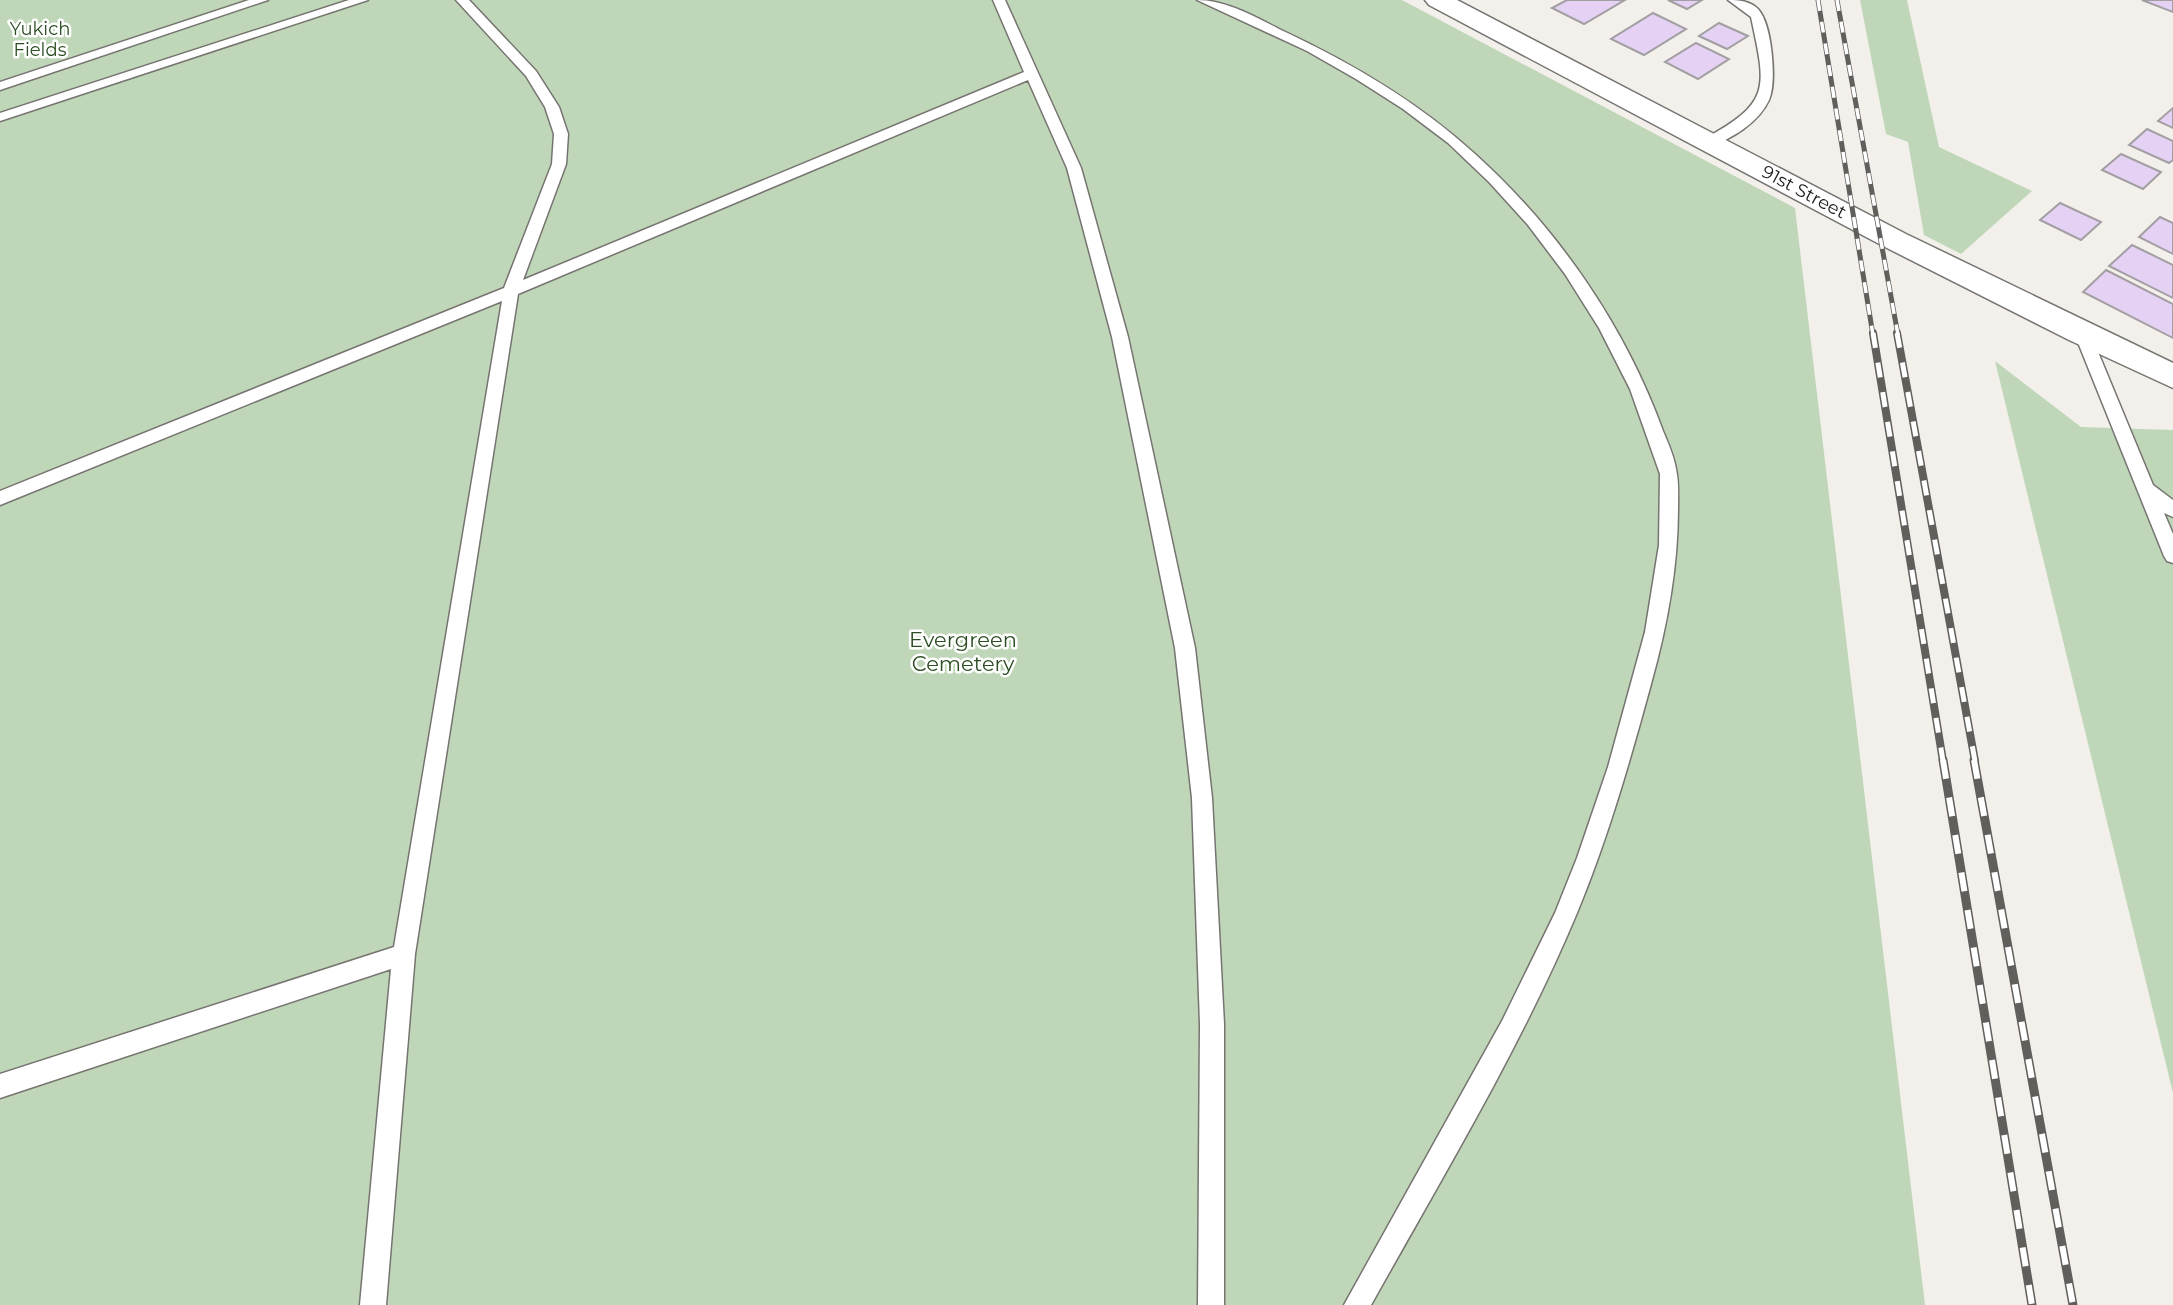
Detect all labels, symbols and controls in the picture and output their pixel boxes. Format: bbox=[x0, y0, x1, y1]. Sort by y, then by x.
park label: Yukich Fields bbox=[10, 18, 70, 61]
street label: 91st Street bbox=[1758, 161, 1850, 223]
park label: Evergreen Cemetery bbox=[909, 627, 1017, 676]

